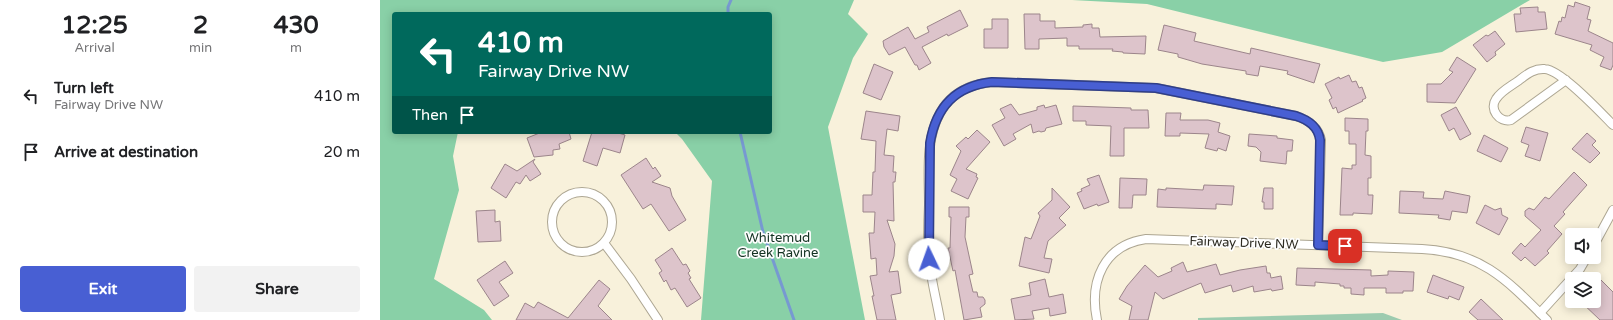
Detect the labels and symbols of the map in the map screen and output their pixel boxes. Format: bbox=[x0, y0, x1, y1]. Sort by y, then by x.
pin bbox=[1328, 229, 1362, 263]
park label: Whitemud Creek Ravine bbox=[738, 230, 818, 261]
street label: Fairway Drive NW bbox=[1189, 233, 1299, 253]
position arrow bbox=[908, 238, 950, 280]

